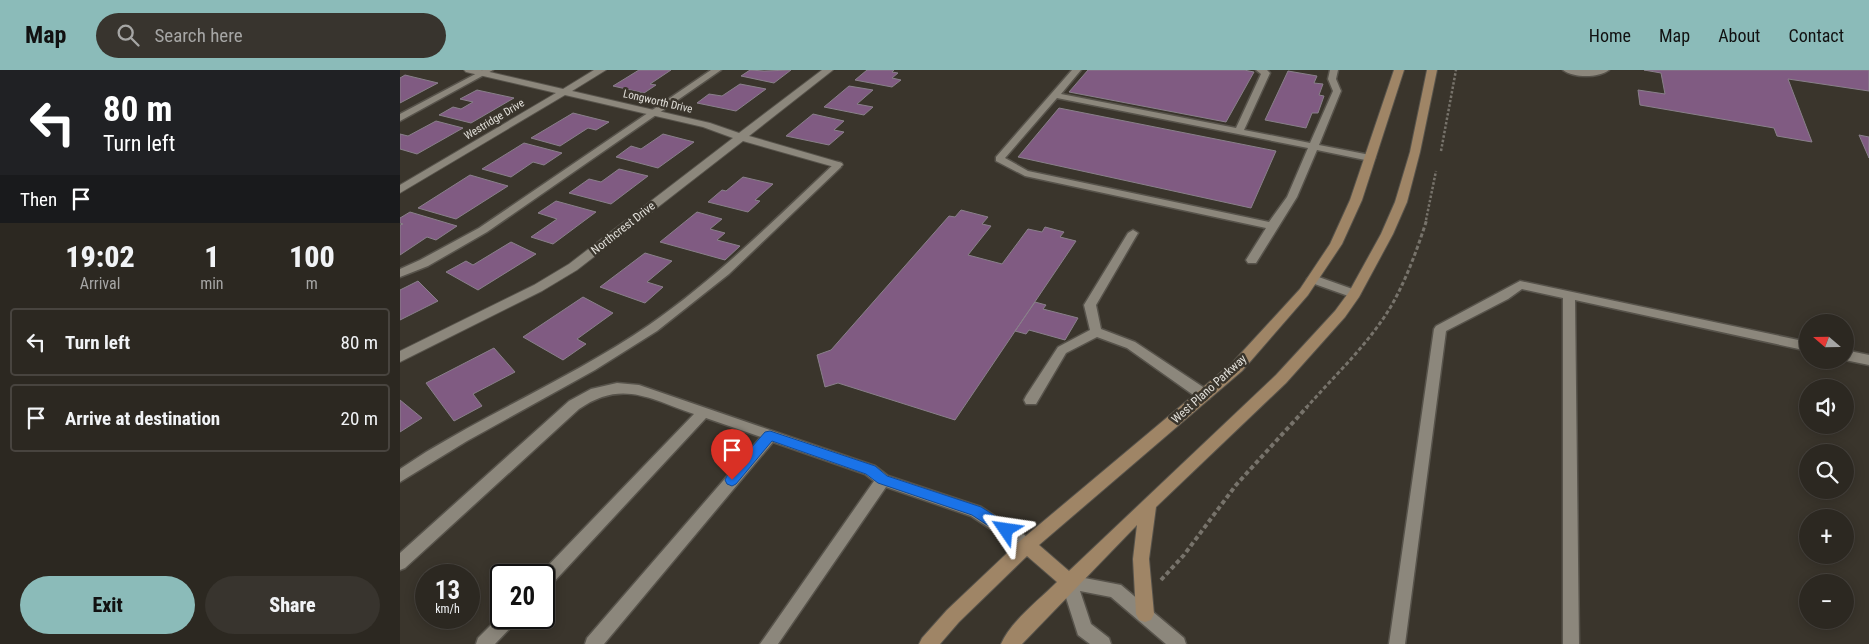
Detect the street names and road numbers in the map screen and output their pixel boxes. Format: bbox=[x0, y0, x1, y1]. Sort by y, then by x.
street label: Longworth Drive bbox=[622, 87, 694, 116]
street label: Westridge Drive bbox=[462, 96, 527, 143]
street label: Northcrest Drive bbox=[588, 198, 658, 257]
street label: West Plano Parkway bbox=[1169, 352, 1249, 426]

